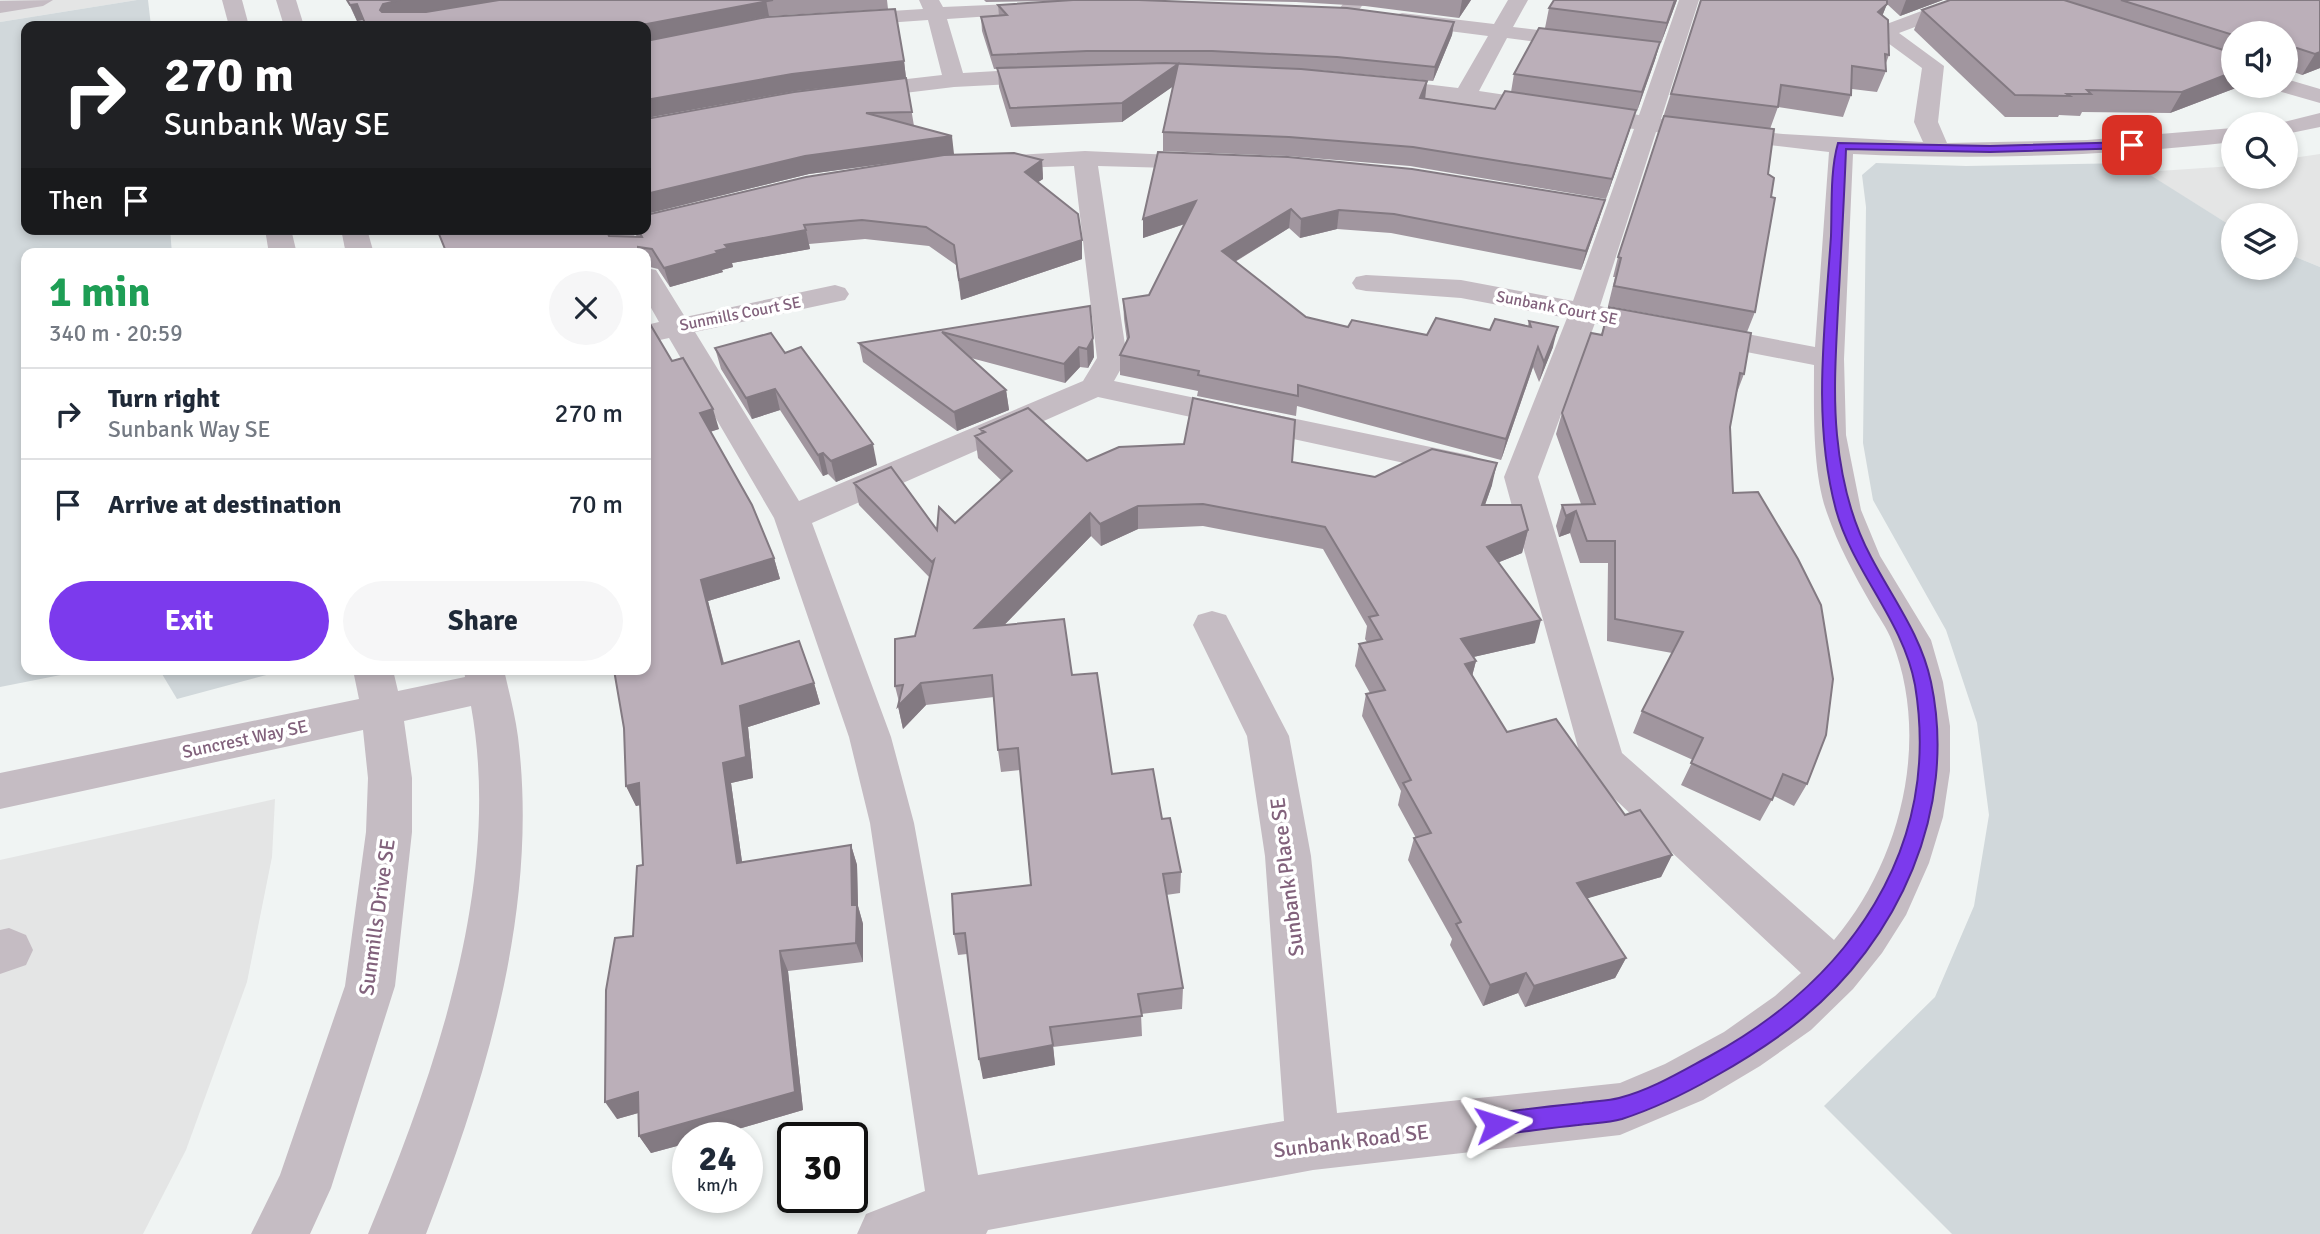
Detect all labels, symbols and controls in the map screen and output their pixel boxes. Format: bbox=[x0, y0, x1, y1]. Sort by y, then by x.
map controls bbox=[2221, 21, 2298, 280]
button: sound bbox=[2221, 21, 2298, 98]
text: 270 m bbox=[164, 45, 294, 105]
icon: right bbox=[49, 49, 140, 140]
text: Sunbank Way SE bbox=[164, 105, 390, 144]
button: search bbox=[2221, 112, 2298, 189]
pin bbox=[2102, 115, 2162, 175]
icon: arrive bbox=[2113, 126, 2151, 164]
icon: arrive bbox=[117, 182, 155, 220]
text: Then bbox=[49, 185, 103, 217]
button: layers bbox=[2221, 203, 2298, 280]
text: 1 min bbox=[49, 267, 150, 318]
button: close bbox=[549, 271, 623, 345]
street label: Sunbank Court SE bbox=[1494, 286, 1619, 330]
street label: Sunmills Court SE bbox=[678, 292, 803, 336]
text: 340 m · 20:59 bbox=[49, 319, 183, 348]
text: Turn right bbox=[108, 383, 220, 415]
icon: right bbox=[49, 395, 87, 433]
text: 270 m bbox=[554, 398, 623, 430]
text: Sunbank Way SE bbox=[108, 415, 271, 444]
icon: arrive bbox=[49, 486, 87, 524]
text: Arrive at destination bbox=[108, 489, 341, 521]
text: 70 m bbox=[568, 489, 623, 521]
button: Exit bbox=[49, 581, 329, 661]
button: Share bbox=[343, 581, 623, 661]
street label: Suncrest Way SE bbox=[180, 715, 310, 763]
street label: Sunbank Place SE bbox=[1264, 796, 1310, 958]
street label: Sunmills Drive SE bbox=[353, 837, 401, 997]
position arrow bbox=[1459, 1087, 1533, 1161]
street label: Sunbank Road SE bbox=[1272, 1119, 1430, 1163]
speed limit sign: 30 bbox=[777, 1122, 868, 1213]
text: 24 bbox=[699, 1137, 736, 1180]
text: km/h bbox=[697, 1174, 738, 1196]

